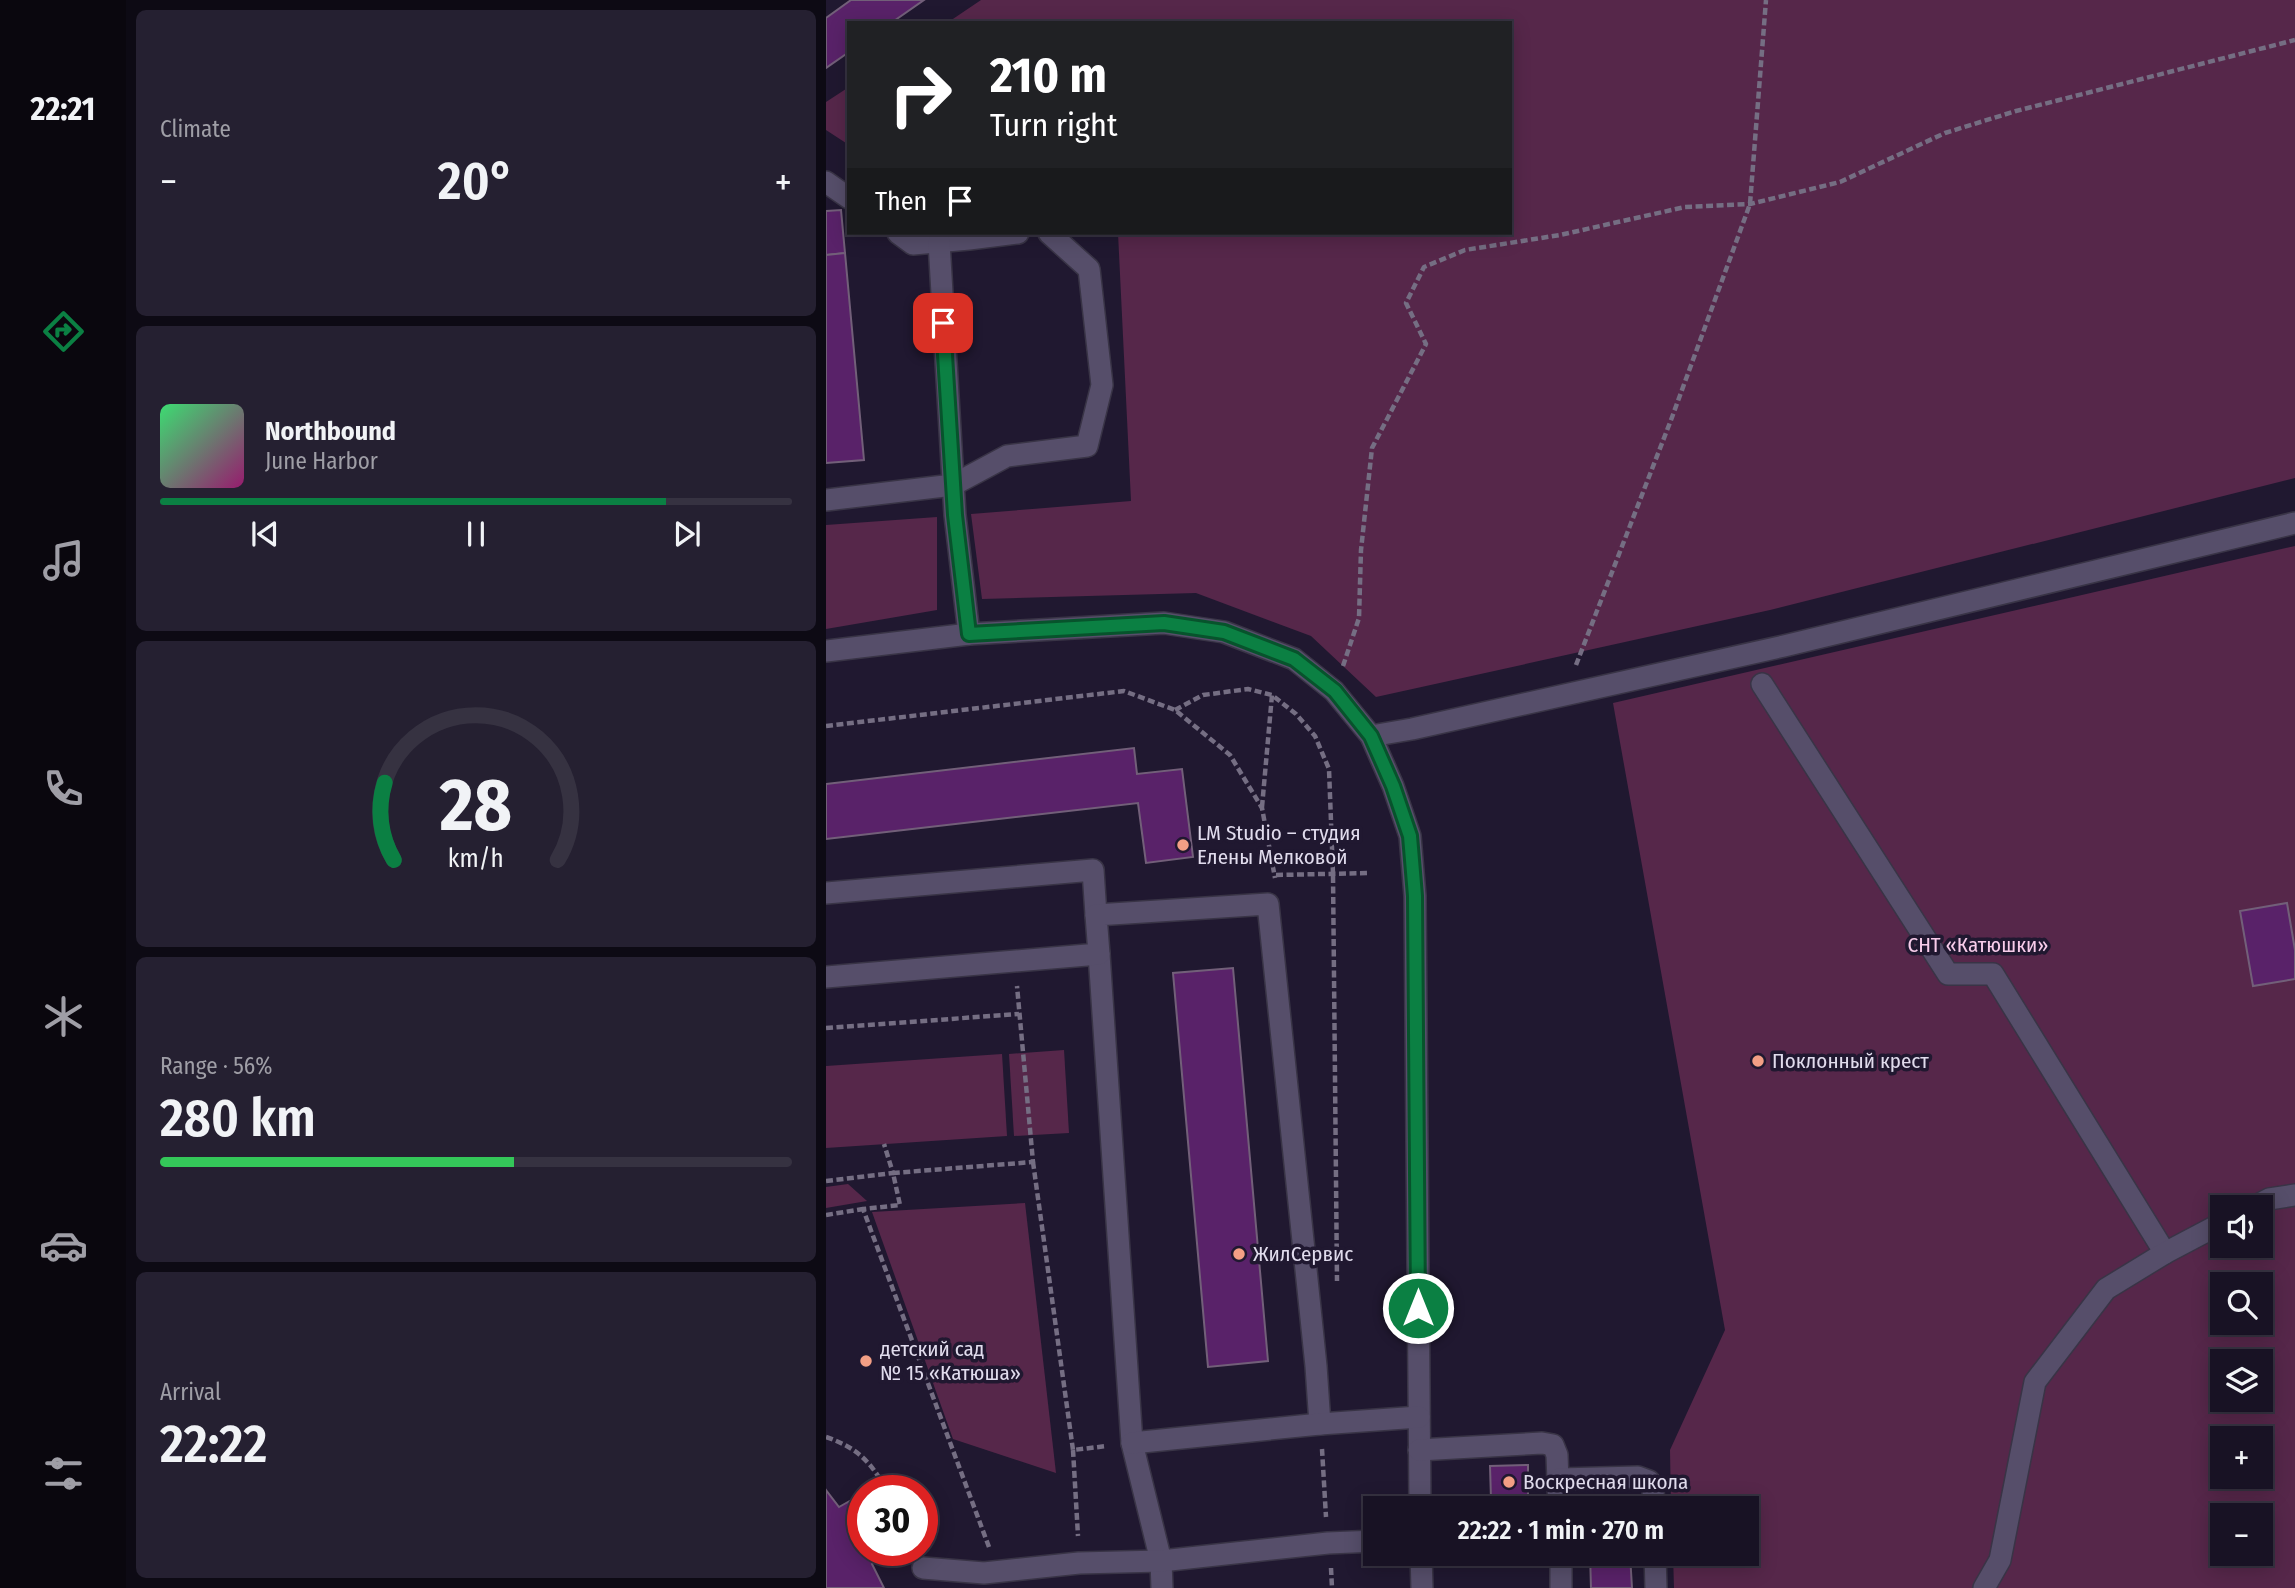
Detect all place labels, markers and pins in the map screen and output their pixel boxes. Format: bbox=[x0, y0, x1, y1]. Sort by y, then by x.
pin bbox=[913, 293, 973, 353]
place label: LM Studio – студия Елены Мелковой bbox=[1197, 820, 1361, 870]
marker: LM Studio – студия Елены Мелковой bbox=[1175, 837, 1191, 853]
place label: Поклонный крест bbox=[1772, 1048, 1929, 1074]
marker: Поклонный крест bbox=[1750, 1053, 1766, 1069]
place label: ЖилСервис bbox=[1253, 1241, 1353, 1267]
marker: ЖилСервис bbox=[1231, 1246, 1247, 1262]
place label: детский сад № 15 «Катюша» bbox=[880, 1336, 1021, 1386]
marker: детский сад № 15 «Катюша» bbox=[858, 1353, 874, 1369]
place label: Воскресная школа bbox=[1523, 1469, 1688, 1495]
marker: Воскресная школа bbox=[1501, 1474, 1517, 1490]

